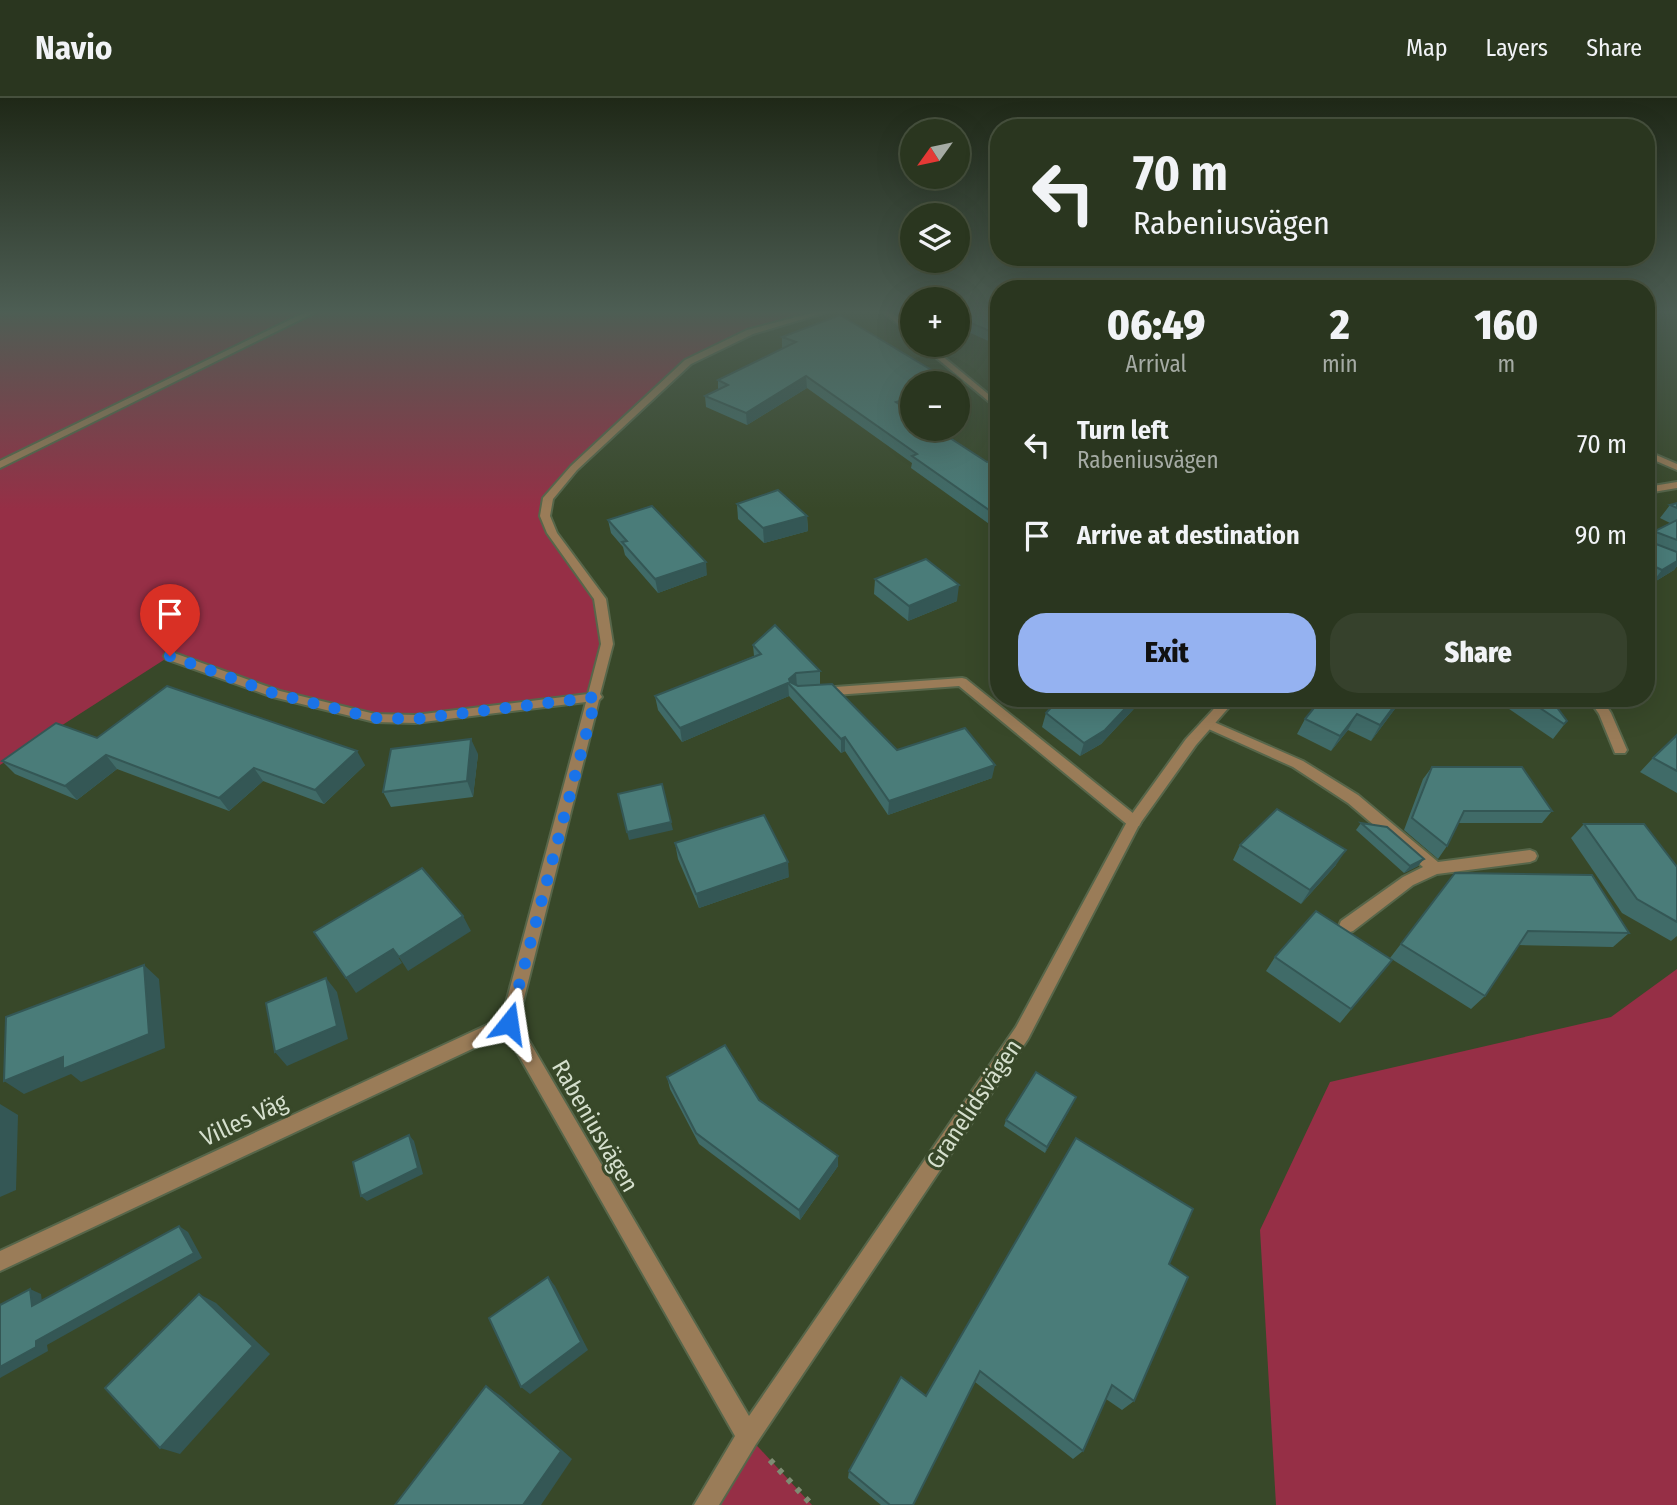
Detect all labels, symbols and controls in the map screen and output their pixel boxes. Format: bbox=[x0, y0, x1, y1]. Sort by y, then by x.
text: Navio bbox=[35, 28, 112, 68]
text: Map bbox=[1406, 34, 1448, 62]
text: Layers bbox=[1486, 34, 1548, 62]
text: Share bbox=[1586, 34, 1642, 62]
north arrow bbox=[900, 119, 970, 189]
map controls bbox=[900, 119, 970, 441]
text: 70 m bbox=[1133, 144, 1228, 203]
icon: left bbox=[1018, 147, 1109, 238]
button: layers bbox=[900, 203, 970, 273]
text: Rabeniusvägen bbox=[1133, 204, 1330, 242]
button: + bbox=[900, 287, 970, 357]
text: 06:49 bbox=[1107, 300, 1205, 350]
text: 2 bbox=[1330, 300, 1350, 350]
text: 160 bbox=[1474, 300, 1538, 350]
text: Arrival bbox=[1126, 350, 1187, 378]
text: min bbox=[1322, 350, 1358, 378]
text: m bbox=[1498, 350, 1515, 378]
button: − bbox=[900, 371, 970, 441]
text: Turn left bbox=[1077, 415, 1169, 446]
icon: left bbox=[1018, 426, 1056, 464]
text: 70 m bbox=[1577, 429, 1627, 460]
text: Rabeniusvägen bbox=[1077, 446, 1219, 474]
icon: arrive bbox=[1018, 517, 1056, 555]
text: Arrive at destination bbox=[1077, 520, 1300, 551]
text: 90 m bbox=[1575, 520, 1627, 551]
pin bbox=[140, 584, 200, 656]
icon: arrive bbox=[151, 595, 189, 633]
button: Exit bbox=[1018, 613, 1316, 693]
button: Share bbox=[1330, 613, 1627, 693]
position arrow bbox=[472, 986, 546, 1060]
street label: Granelidsvägen bbox=[920, 1034, 1028, 1174]
street label: Rabeniusvägen bbox=[546, 1055, 644, 1197]
street label: Villes Väg bbox=[196, 1087, 293, 1152]

